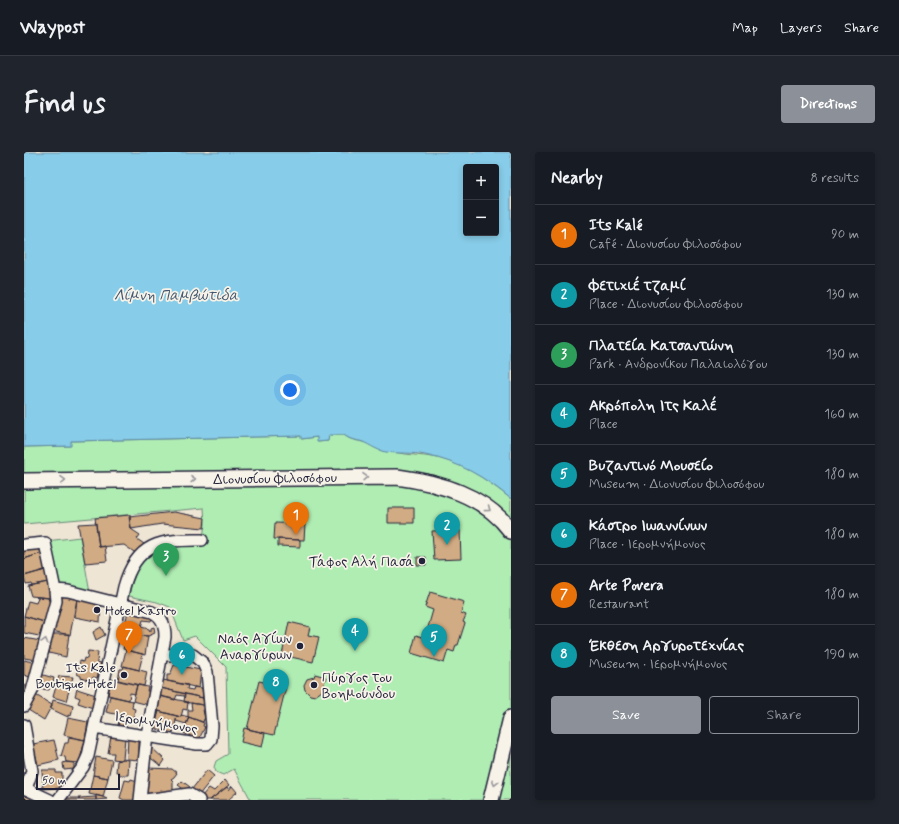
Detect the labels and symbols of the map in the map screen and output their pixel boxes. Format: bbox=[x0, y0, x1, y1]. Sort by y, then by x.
water label: Λίμνη Παμβώτιδα bbox=[114, 286, 239, 306]
your location bbox=[280, 380, 300, 400]
street label: Διονυσίου Φιλοσόφου bbox=[213, 469, 337, 489]
one-way arrow bbox=[362, 473, 368, 481]
one-way arrow bbox=[190, 475, 196, 483]
one-way arrow bbox=[60, 476, 66, 484]
pin: 1 bbox=[283, 502, 309, 535]
one-way arrow bbox=[484, 504, 491, 511]
pin: 2 bbox=[434, 512, 460, 545]
pin: 3 bbox=[153, 543, 179, 576]
place label: Τάφος Αλή Πασά bbox=[309, 553, 414, 571]
marker: Τάφος Αλή Πασά bbox=[417, 556, 427, 566]
place label: Hotel Kastro bbox=[105, 602, 176, 620]
marker: Hotel Kastro bbox=[92, 605, 102, 615]
pin: 4 bbox=[342, 618, 368, 651]
pin: 7 bbox=[116, 621, 142, 654]
pin: 5 bbox=[421, 624, 447, 657]
place label: Ναός Αγίων Αναργύρων bbox=[218, 630, 292, 664]
one-way arrow bbox=[40, 638, 49, 645]
marker: Ναός Αγίων Αναργύρων bbox=[295, 641, 305, 651]
pin: 6 bbox=[169, 642, 195, 675]
place label: Its Kale Boutique Hotel bbox=[36, 659, 116, 693]
pin: 8 bbox=[263, 669, 289, 702]
place label: Πύργος του Βοημούνδου bbox=[322, 669, 395, 703]
marker: Its Kale Boutique Hotel bbox=[119, 670, 129, 680]
marker: Πύργος του Βοημούνδου bbox=[309, 680, 319, 690]
street label: Ιερομνήμονος bbox=[113, 708, 199, 738]
scale bar bbox=[36, 772, 120, 791]
one-way arrow bbox=[491, 779, 500, 786]

